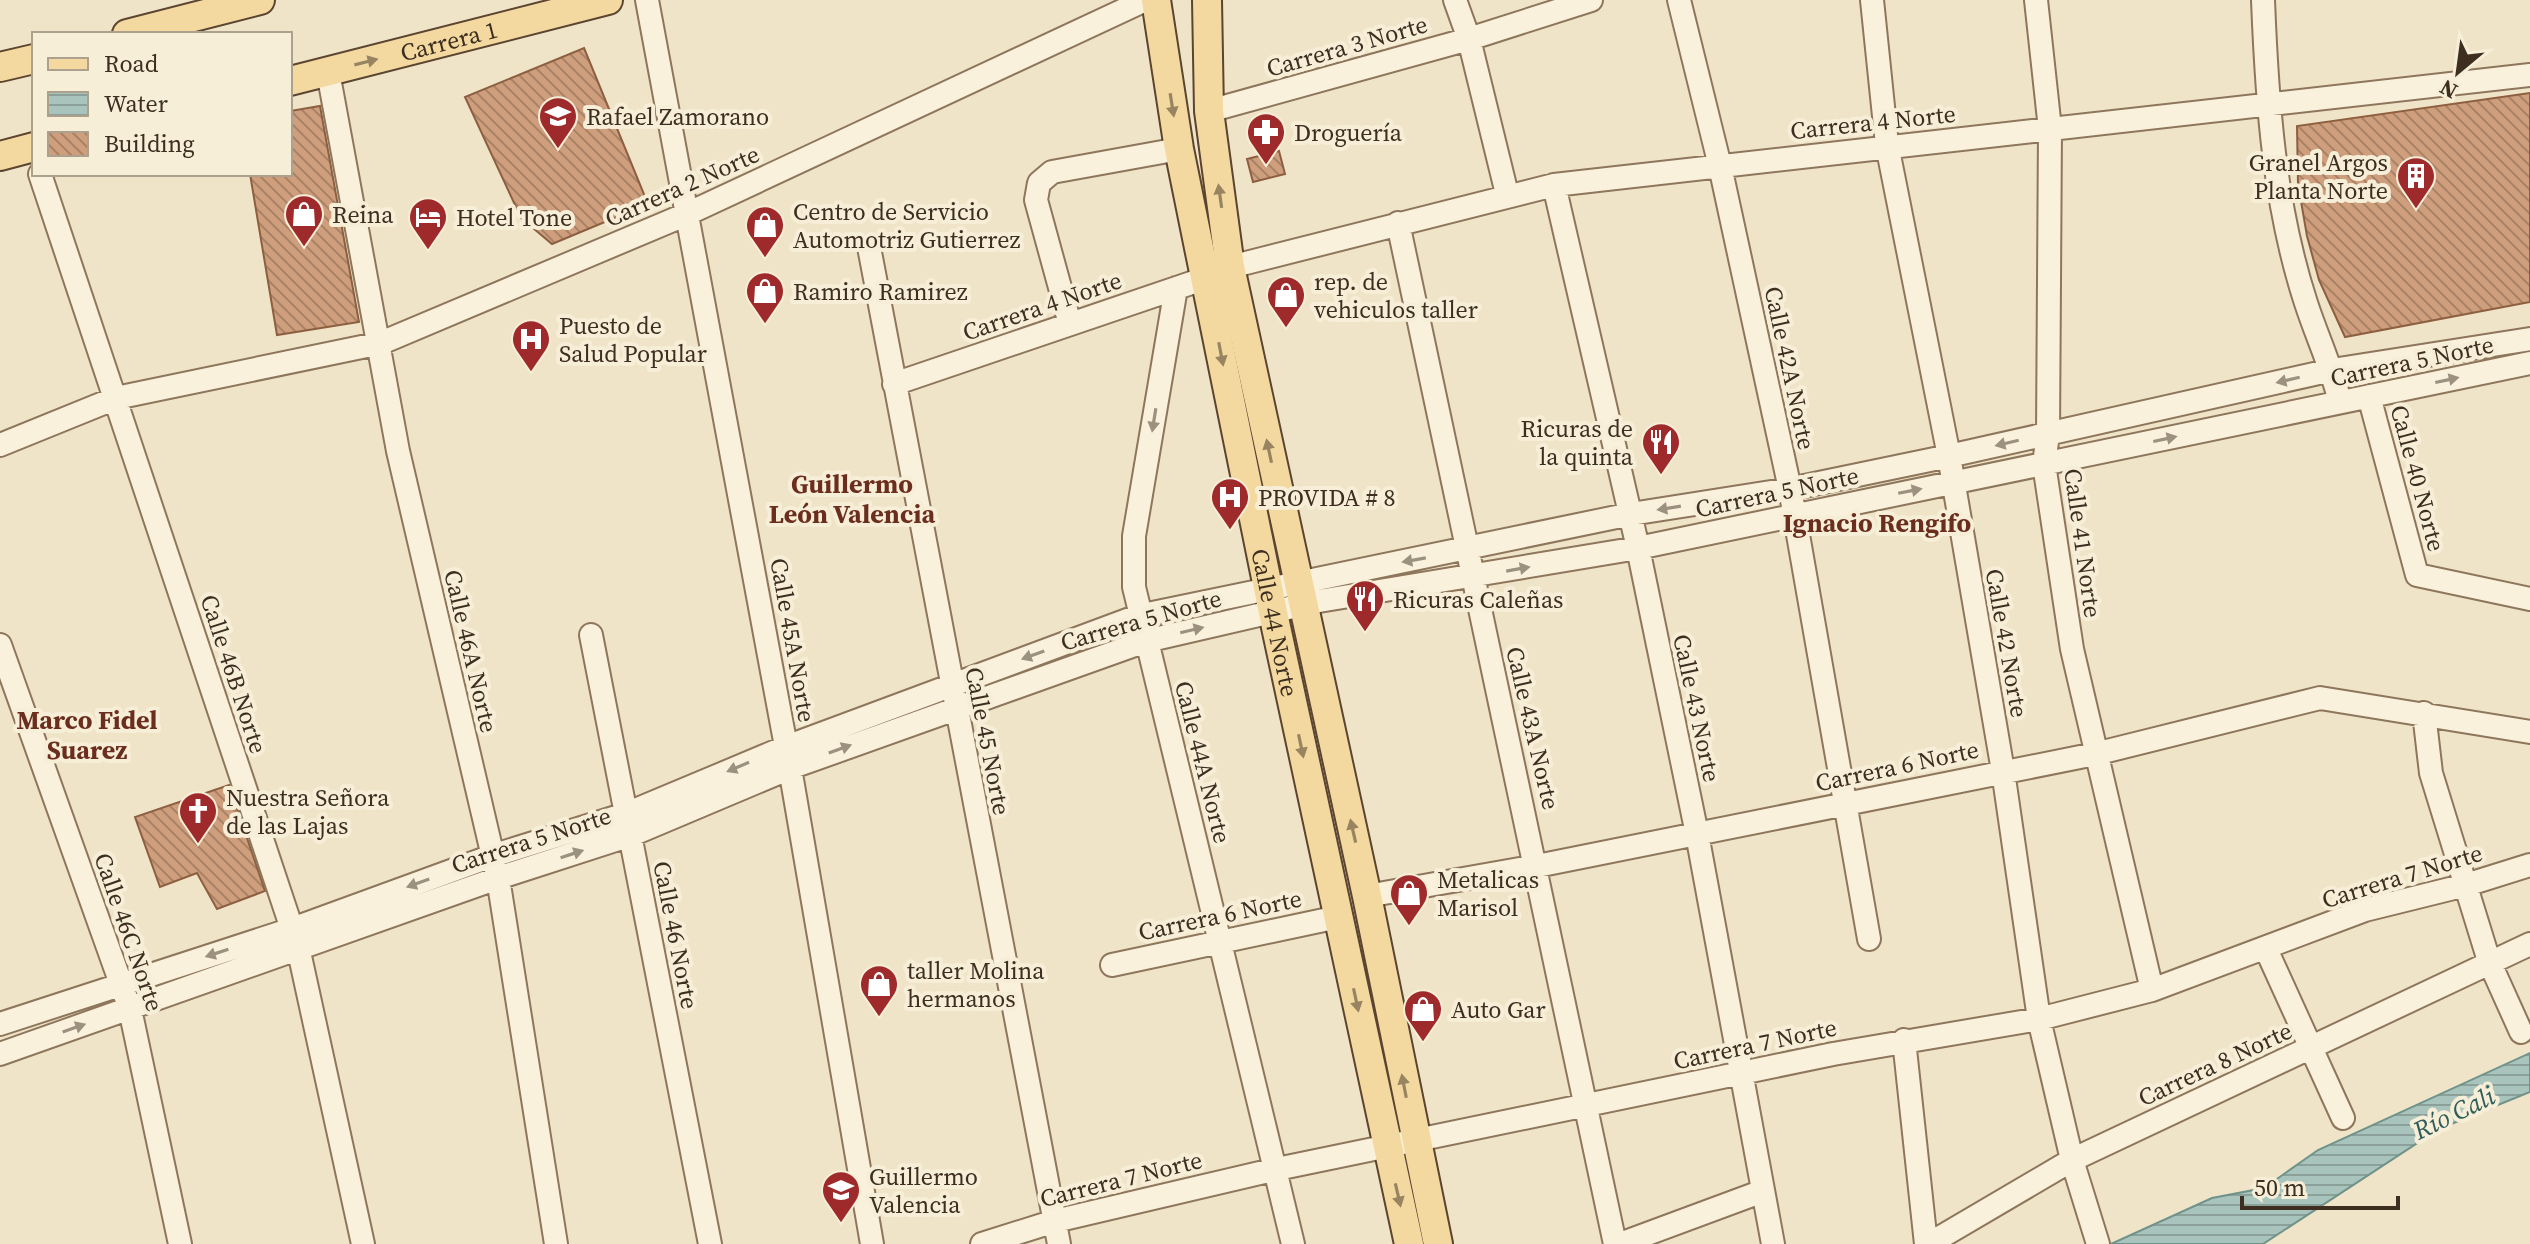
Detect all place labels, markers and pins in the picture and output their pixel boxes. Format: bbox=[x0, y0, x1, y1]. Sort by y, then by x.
school or university icon: Rafael Zamorano bbox=[537, 95, 579, 150]
place label: Rafael Zamorano bbox=[586, 100, 769, 133]
pharmacy icon: Droguería bbox=[1245, 111, 1287, 166]
place label: Droguería bbox=[1294, 116, 1403, 149]
place label: Granel Argos Planta Norte bbox=[2249, 146, 2388, 207]
building icon: Granel Argos Planta Norte bbox=[2395, 155, 2437, 210]
shop icon: Reina bbox=[283, 193, 325, 248]
place label: Centro de Servicio Automotriz Gutierrez bbox=[793, 195, 1020, 256]
hotel icon: Hotel Tone bbox=[407, 196, 449, 251]
place label: Reina bbox=[332, 198, 394, 231]
place label: Hotel Tone bbox=[456, 201, 572, 234]
shop icon: Centro de Servicio Automotriz Gutierrez bbox=[744, 204, 786, 259]
place label: rep. de vehiculos taller bbox=[1314, 265, 1478, 326]
shop icon: Ramiro Ramirez bbox=[744, 270, 786, 325]
shop icon: rep. de vehiculos taller bbox=[1265, 274, 1307, 329]
place label: Ramiro Ramirez bbox=[793, 275, 968, 308]
place label: Puesto de Salud Popular bbox=[559, 309, 707, 370]
hospital icon: Puesto de Salud Popular bbox=[510, 318, 552, 373]
place label: Ricuras de la quinta bbox=[1521, 412, 1634, 473]
restaurant icon: Ricuras de la quinta bbox=[1640, 421, 1682, 476]
hospital icon: PROVIDA # 8 bbox=[1209, 476, 1251, 531]
place label: PROVIDA # 8 bbox=[1258, 481, 1395, 514]
restaurant icon: Ricuras Caleñas bbox=[1344, 578, 1386, 633]
place label: Ricuras Caleñas bbox=[1393, 583, 1564, 616]
place label: Nuestra Señora de las Lajas bbox=[226, 781, 390, 842]
church icon: Nuestra Señora de las Lajas bbox=[177, 790, 219, 845]
place label: Metalicas Marisol bbox=[1437, 863, 1539, 924]
shop icon: Metalicas Marisol bbox=[1388, 872, 1430, 927]
place label: taller Molina hermanos bbox=[907, 954, 1045, 1015]
shop icon: taller Molina hermanos bbox=[858, 963, 900, 1018]
shop icon: Auto Gar bbox=[1402, 988, 1444, 1043]
place label: Auto Gar bbox=[1451, 993, 1546, 1026]
place label: Guillermo Valencia bbox=[869, 1160, 978, 1221]
school or university icon: Guillermo Valencia bbox=[820, 1169, 862, 1224]

